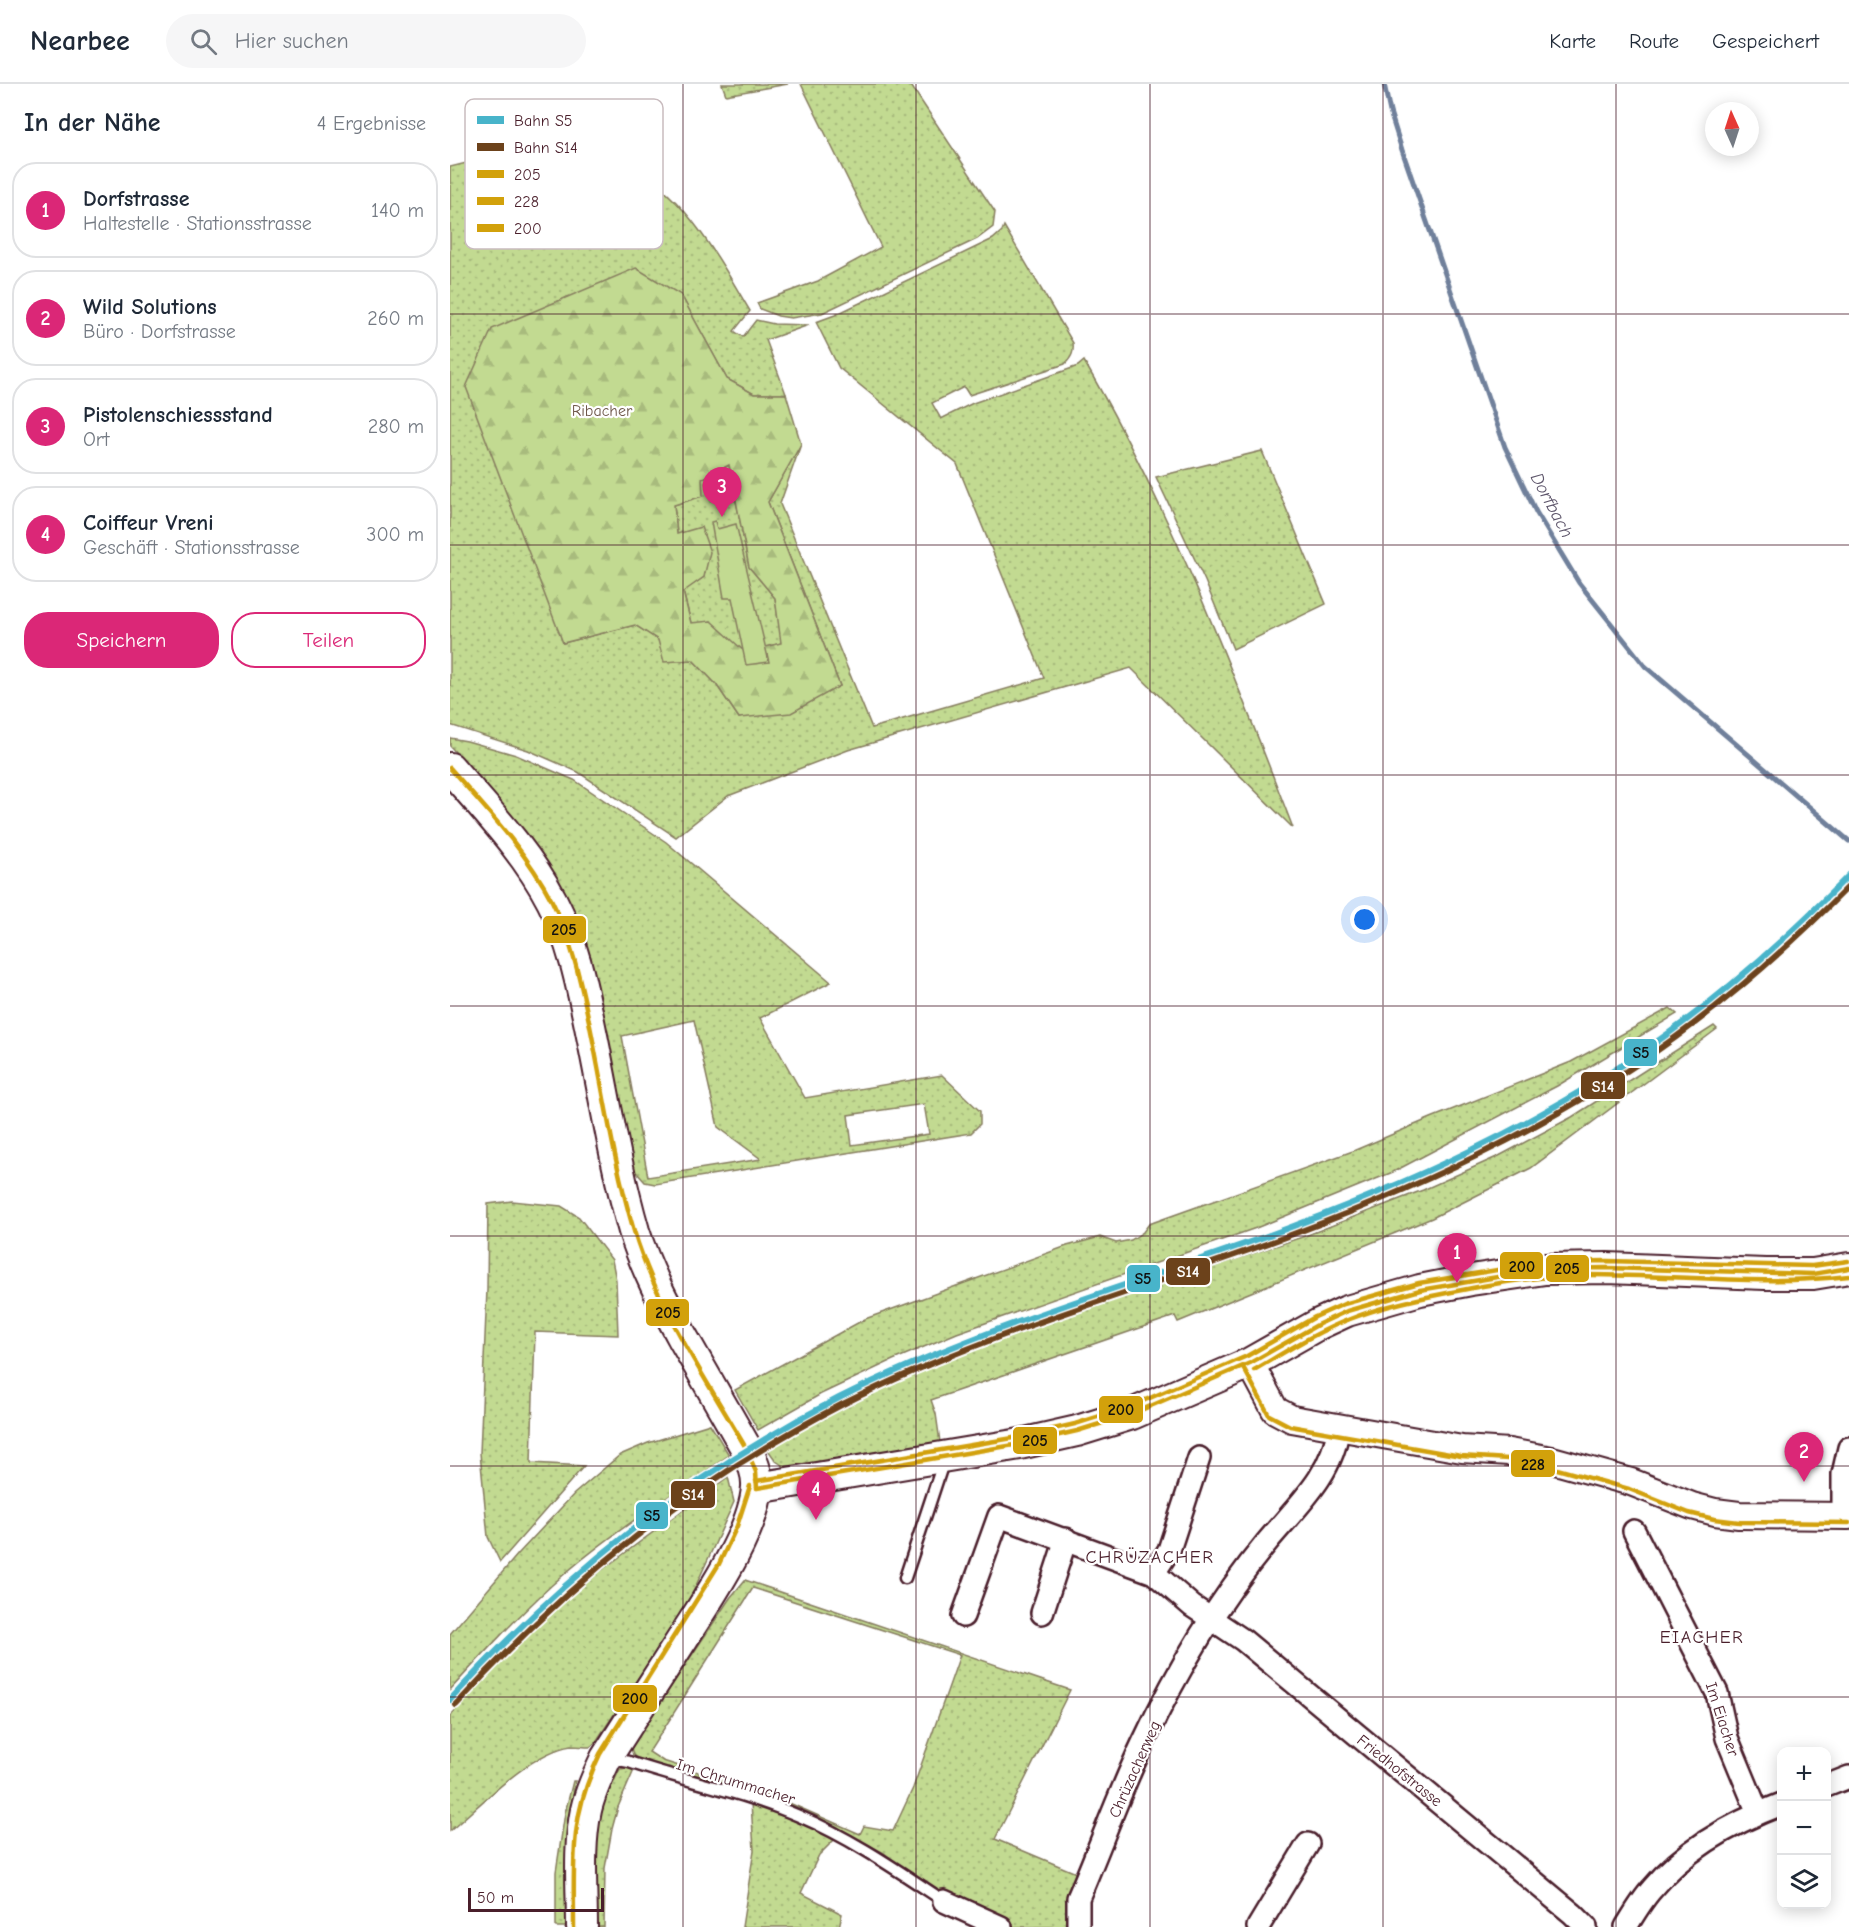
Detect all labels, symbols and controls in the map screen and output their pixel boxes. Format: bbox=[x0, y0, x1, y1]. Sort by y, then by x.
search box bbox=[166, 14, 586, 68]
text: Nearbee bbox=[30, 25, 130, 57]
icon: search bbox=[187, 25, 220, 58]
text: Hier suchen bbox=[235, 28, 349, 54]
text: Karte bbox=[1549, 29, 1596, 53]
text: Route bbox=[1629, 29, 1679, 53]
text: Gespeichert bbox=[1712, 29, 1819, 53]
legend bbox=[465, 99, 663, 249]
north arrow bbox=[1705, 102, 1759, 156]
text: In der Nähe bbox=[24, 108, 161, 138]
text: 4 Ergebnisse bbox=[317, 112, 426, 135]
text: Bahn S5 bbox=[514, 112, 572, 130]
text: Bahn S14 bbox=[514, 139, 578, 157]
text: 205 bbox=[514, 166, 541, 184]
text: Dorfstrasse bbox=[83, 186, 189, 212]
text: 228 bbox=[514, 193, 539, 211]
text: 1 bbox=[42, 199, 49, 222]
text: 140 m bbox=[371, 199, 424, 222]
text: Haltestelle · Stationsstrasse bbox=[83, 212, 312, 235]
text: 200 bbox=[514, 220, 542, 238]
text: Wild Solutions bbox=[83, 294, 217, 320]
text: 2 bbox=[41, 307, 50, 330]
text: 260 m bbox=[367, 307, 424, 330]
text: Büro · Dorfstrasse bbox=[83, 320, 236, 343]
text: Pistolenschiessstand bbox=[83, 402, 273, 428]
park label: Ribacher bbox=[572, 402, 633, 420]
text: 3 bbox=[41, 415, 50, 438]
text: 280 m bbox=[368, 415, 424, 438]
text: Ort bbox=[83, 428, 110, 451]
pin: 3 bbox=[702, 468, 742, 517]
water label: Dorfbach bbox=[1526, 469, 1577, 541]
text: Coiffeur Vreni bbox=[83, 510, 214, 536]
text: 4 bbox=[41, 523, 50, 546]
text: 300 m bbox=[366, 523, 424, 546]
text: Geschäft · Stationsstrasse bbox=[83, 536, 300, 559]
button: Speichern bbox=[24, 612, 219, 668]
button: Teilen bbox=[231, 612, 426, 668]
your location bbox=[1350, 905, 1379, 934]
line badge: 205 bbox=[542, 915, 587, 944]
text: 205 bbox=[551, 921, 577, 939]
line badge: S5 bbox=[1623, 1038, 1658, 1067]
text: S5 bbox=[1632, 1044, 1650, 1062]
line badge: S14 bbox=[1580, 1071, 1626, 1100]
text: S14 bbox=[1592, 1078, 1614, 1096]
pin: 1 bbox=[1438, 1234, 1476, 1283]
line badge: 200 bbox=[1499, 1251, 1544, 1280]
line badge: 205 bbox=[1545, 1254, 1590, 1283]
line badge: S14 bbox=[1165, 1257, 1211, 1286]
text: 200 bbox=[1509, 1258, 1535, 1276]
text: 205 bbox=[1554, 1260, 1580, 1278]
text: S14 bbox=[1177, 1263, 1199, 1281]
line badge: S5 bbox=[1126, 1264, 1161, 1293]
text: S5 bbox=[1134, 1270, 1152, 1288]
line badge: 205 bbox=[645, 1298, 690, 1327]
text: 205 bbox=[655, 1304, 681, 1322]
line badge: 200 bbox=[1098, 1395, 1144, 1424]
text: 200 bbox=[1108, 1401, 1134, 1419]
line badge: 205 bbox=[1012, 1426, 1058, 1455]
text: 205 bbox=[1022, 1432, 1048, 1450]
pin: 2 bbox=[1784, 1432, 1824, 1482]
line badge: 228 bbox=[1510, 1449, 1556, 1478]
text: 228 bbox=[1521, 1456, 1545, 1474]
pin: 4 bbox=[796, 1470, 836, 1520]
line badge: S14 bbox=[670, 1480, 716, 1509]
text: S14 bbox=[682, 1486, 704, 1504]
line badge: S5 bbox=[635, 1501, 669, 1530]
text: S5 bbox=[643, 1507, 661, 1525]
district label: CHRÜZACHER bbox=[1086, 1547, 1214, 1568]
district label: EIACHER bbox=[1660, 1627, 1744, 1648]
street label: Im Eiacher bbox=[1702, 1680, 1743, 1759]
line badge: 200 bbox=[612, 1684, 658, 1713]
text: 200 bbox=[622, 1690, 648, 1708]
street label: Chrüzacherweg bbox=[1106, 1718, 1164, 1821]
street label: Friedhofstrasse bbox=[1353, 1731, 1445, 1810]
map controls bbox=[1777, 1747, 1831, 1909]
button: + bbox=[1777, 1747, 1831, 1801]
street label: Im Chrummacher bbox=[674, 1755, 798, 1809]
button: − bbox=[1777, 1801, 1831, 1855]
button: layers bbox=[1777, 1855, 1831, 1909]
scale bar bbox=[468, 1885, 604, 1912]
text: 50 m bbox=[477, 1889, 514, 1907]

